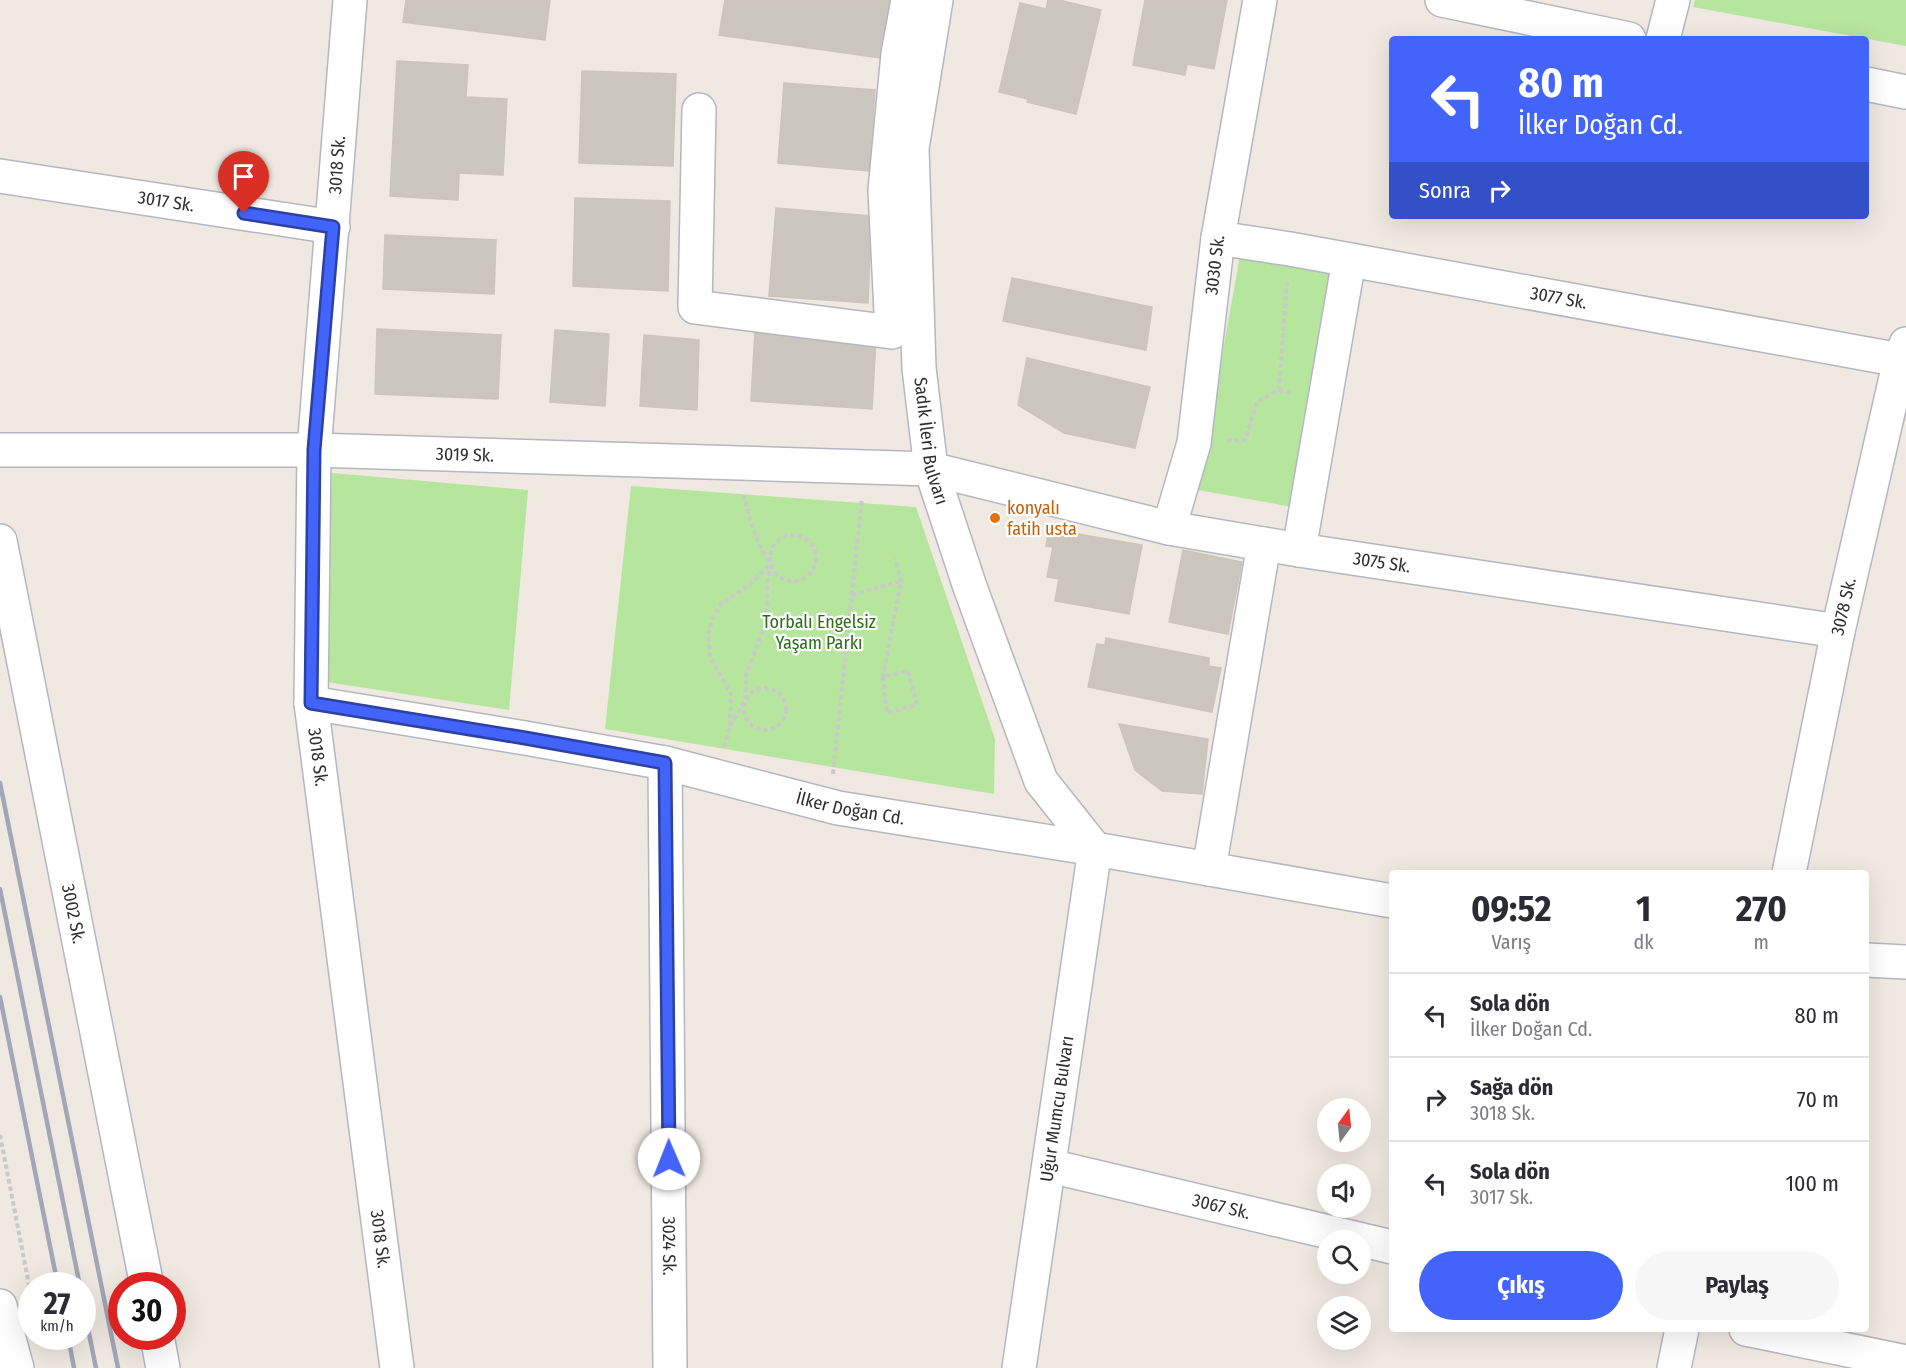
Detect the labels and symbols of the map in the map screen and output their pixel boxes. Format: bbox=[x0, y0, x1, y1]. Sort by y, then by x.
street label: 3018 Sk. bbox=[324, 135, 350, 195]
pin bbox=[218, 151, 269, 213]
street label: 3017 Sk. bbox=[136, 186, 196, 217]
street label: 3030 Sk. bbox=[1200, 233, 1229, 296]
street label: 3077 Sk. bbox=[1529, 282, 1589, 314]
street label: Sadık İleri Bulvarı bbox=[909, 376, 953, 507]
street label: 3019 Sk. bbox=[435, 443, 495, 467]
place label: konyalı fatih usta bbox=[1007, 497, 1077, 540]
marker: konyalı fatih usta bbox=[988, 511, 1002, 525]
street label: 3075 Sk. bbox=[1351, 547, 1412, 578]
street label: 3078 Sk. bbox=[1826, 575, 1861, 637]
park label: Torbalı Engelsiz Yaşam Parkı bbox=[762, 611, 876, 654]
street label: 3018 Sk. bbox=[303, 727, 333, 788]
street label: İlker Doğan Cd. bbox=[794, 787, 906, 829]
street label: 3002 Sk. bbox=[57, 882, 90, 946]
street label: Uğur Mumcu Bulvarı bbox=[1035, 1034, 1079, 1183]
north arrow bbox=[1317, 1098, 1371, 1152]
position arrow bbox=[637, 1127, 701, 1191]
street label: 3067 Sk. bbox=[1190, 1189, 1253, 1224]
street label: 3018 Sk. bbox=[366, 1209, 395, 1270]
street label: 3024 Sk. bbox=[658, 1216, 680, 1276]
speed limit sign: 30 bbox=[108, 1272, 186, 1350]

